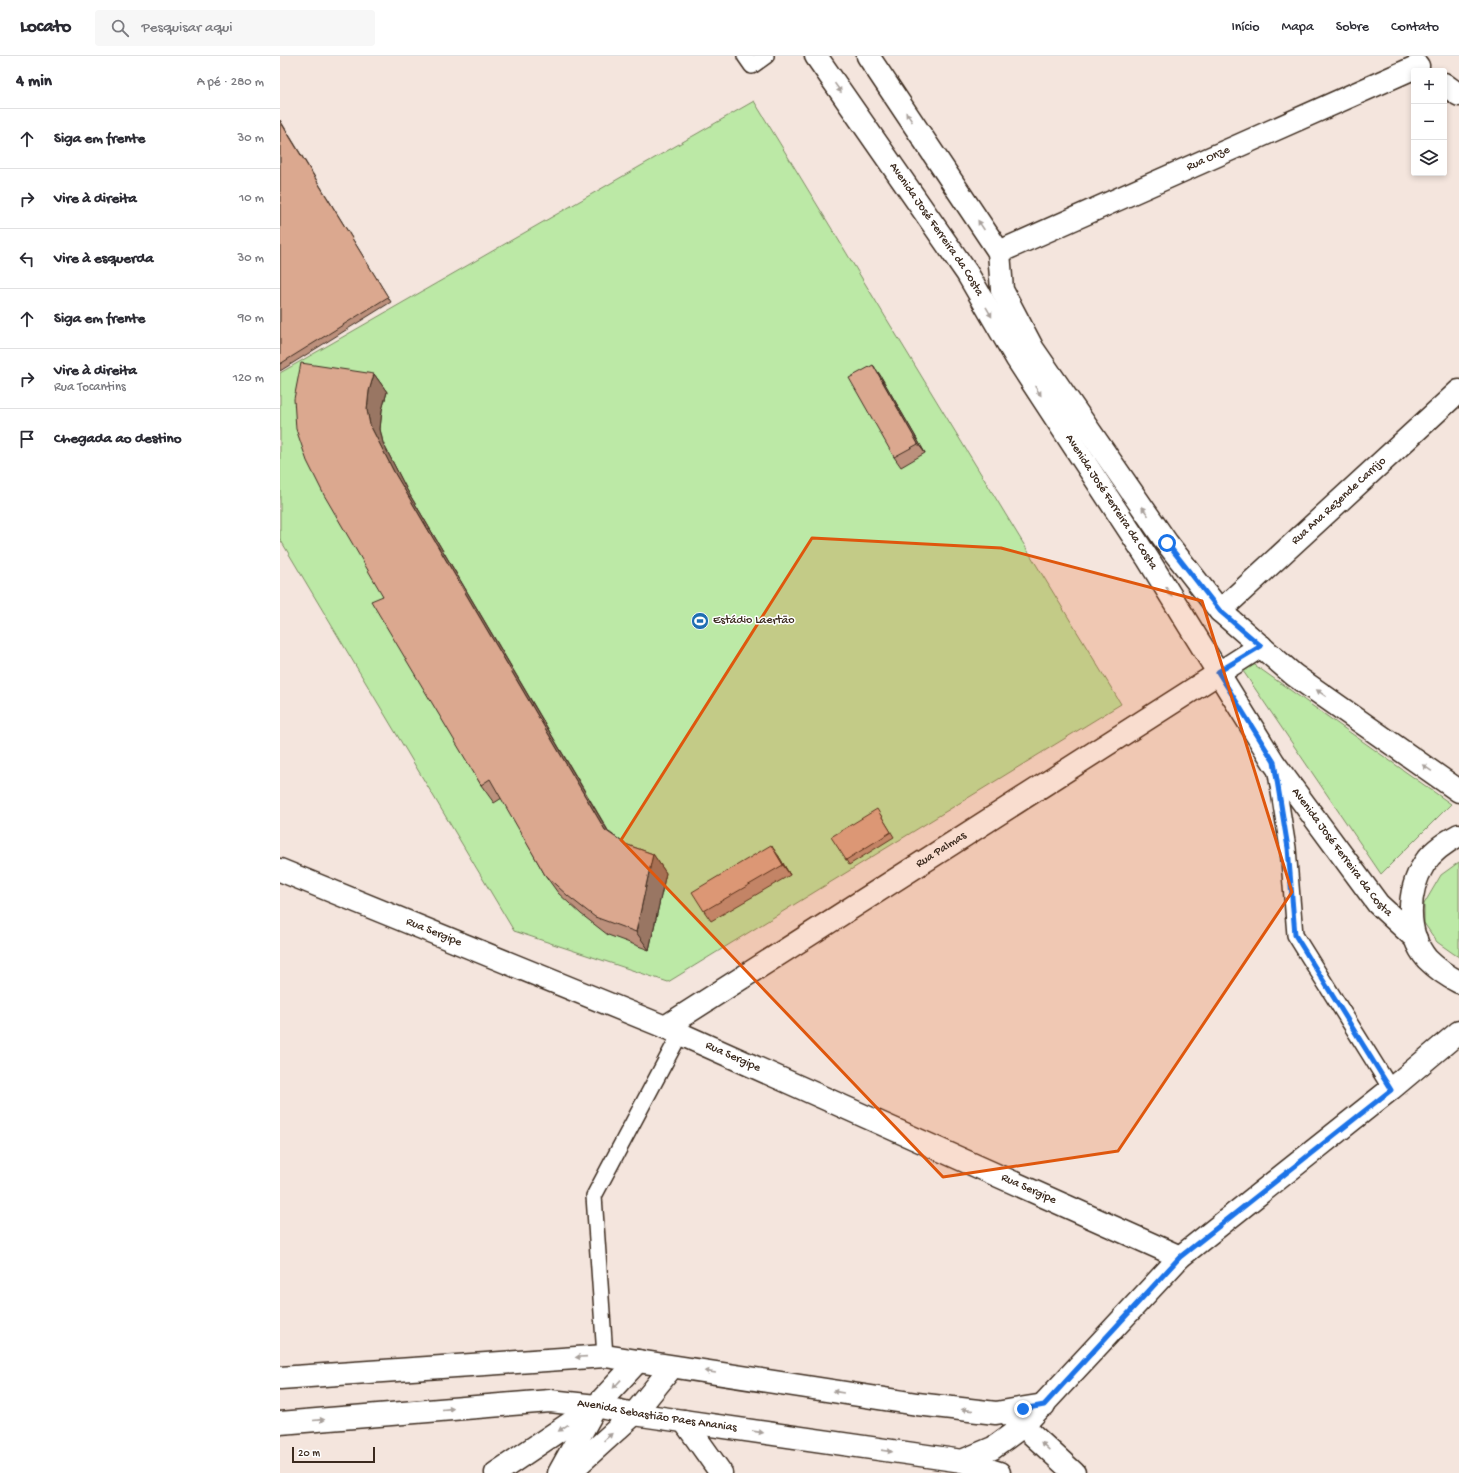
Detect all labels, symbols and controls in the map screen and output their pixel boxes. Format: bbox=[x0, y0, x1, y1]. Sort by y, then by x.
search box bbox=[95, 10, 375, 46]
text: Locato bbox=[20, 16, 71, 39]
icon: search bbox=[109, 17, 131, 39]
text: Pesquisar aqui bbox=[141, 19, 233, 37]
text: Início bbox=[1231, 19, 1260, 36]
text: Mapa bbox=[1282, 19, 1314, 36]
text: Sobre bbox=[1336, 19, 1369, 36]
text: Contato bbox=[1391, 19, 1439, 36]
map controls bbox=[1411, 68, 1447, 176]
button: + bbox=[1411, 68, 1447, 104]
text: 4 min bbox=[16, 72, 52, 92]
text: A pé · 280 m bbox=[197, 75, 264, 90]
one-way arrow bbox=[834, 83, 842, 93]
button: − bbox=[1411, 104, 1447, 140]
one-way arrow bbox=[905, 112, 913, 122]
icon: ahead bbox=[16, 128, 38, 150]
text: Siga em frente bbox=[54, 130, 145, 148]
text: 30 m bbox=[238, 131, 264, 146]
button: layers bbox=[1411, 140, 1447, 176]
street label: Rua Onze bbox=[1184, 143, 1233, 175]
street label: Avenida José Ferreira da Costa bbox=[886, 160, 986, 299]
icon: right bbox=[16, 188, 38, 210]
text: Vire à direita bbox=[54, 190, 137, 208]
text: 10 m bbox=[239, 191, 264, 206]
one-way arrow bbox=[978, 219, 985, 231]
icon: left bbox=[16, 248, 38, 270]
text: Vire à esquerda bbox=[54, 250, 154, 268]
text: 30 m bbox=[238, 251, 264, 266]
one-way arrow bbox=[986, 306, 993, 318]
icon: ahead bbox=[16, 308, 38, 330]
text: Siga em frente bbox=[54, 310, 145, 328]
text: 90 m bbox=[238, 311, 264, 326]
text: Vire à direita bbox=[54, 362, 137, 380]
icon: right bbox=[16, 368, 38, 390]
text: 120 m bbox=[233, 371, 264, 386]
text: Rua Tocantins bbox=[54, 380, 126, 395]
one-way arrow bbox=[1034, 386, 1042, 397]
icon: arrive bbox=[16, 428, 38, 450]
text: Chegada ao destino bbox=[54, 430, 181, 448]
street label: Avenida José Ferreira da Costa bbox=[1062, 432, 1160, 572]
street label: Rua Ana Rezende Carrijo bbox=[1289, 454, 1389, 548]
one-way arrow bbox=[1141, 506, 1149, 516]
route start bbox=[1158, 534, 1176, 552]
one-way arrow bbox=[1165, 587, 1173, 597]
sports icon: Estádio Laertão bbox=[690, 611, 710, 631]
place label: Estádio Laertão bbox=[713, 614, 794, 628]
one-way arrow bbox=[1315, 689, 1326, 697]
one-way arrow bbox=[1422, 764, 1432, 772]
street label: Avenida José Ferreira da Costa bbox=[1288, 786, 1395, 920]
street label: Rua Palmas bbox=[914, 829, 970, 872]
street label: Rua Sergipe bbox=[404, 915, 464, 951]
street label: Rua Sergipe bbox=[703, 1039, 763, 1076]
street label: Rua Sergipe bbox=[999, 1171, 1059, 1208]
one-way arrow bbox=[575, 1354, 587, 1361]
one-way arrow bbox=[704, 1369, 716, 1375]
one-way arrow bbox=[612, 1379, 622, 1389]
one-way arrow bbox=[832, 1389, 844, 1395]
street label: Avenida Sebastião Paes Ananias bbox=[576, 1397, 738, 1436]
route end bbox=[1014, 1400, 1032, 1418]
one-way arrow bbox=[442, 1406, 454, 1413]
one-way arrow bbox=[961, 1407, 973, 1413]
one-way arrow bbox=[313, 1416, 325, 1423]
one-way arrow bbox=[558, 1424, 568, 1432]
one-way arrow bbox=[752, 1429, 764, 1435]
one-way arrow bbox=[603, 1433, 613, 1442]
one-way arrow bbox=[1040, 1442, 1050, 1451]
scale bar bbox=[292, 1445, 375, 1464]
text: 20 m bbox=[298, 1448, 320, 1460]
one-way arrow bbox=[880, 1448, 893, 1454]

